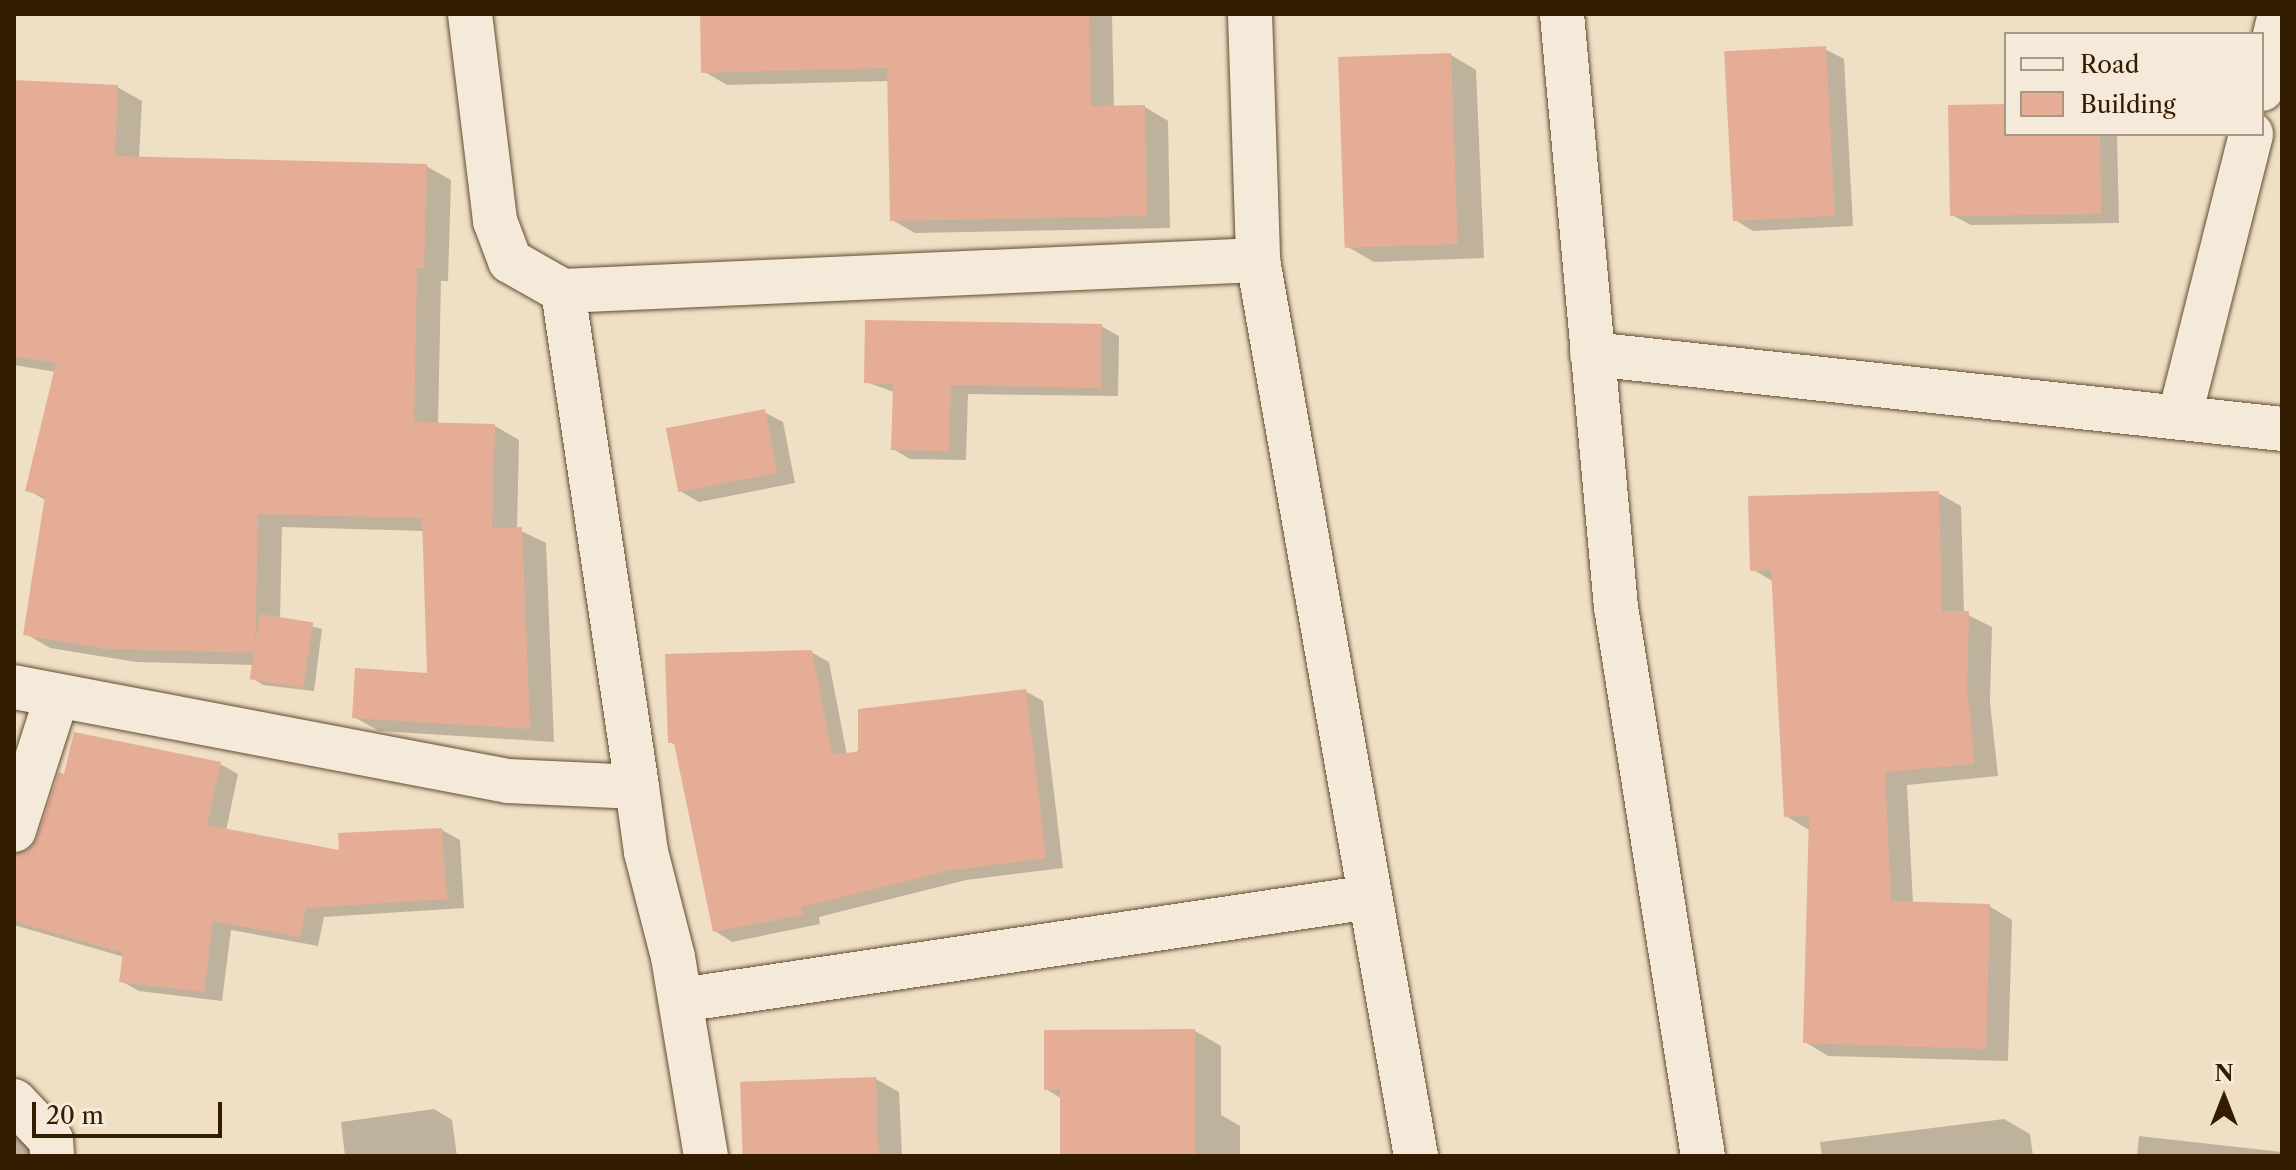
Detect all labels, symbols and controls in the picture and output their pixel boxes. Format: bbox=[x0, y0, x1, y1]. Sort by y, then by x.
legend bbox=[2004, 32, 2264, 136]
text: Road bbox=[2080, 50, 2139, 79]
text: Building bbox=[2080, 90, 2176, 119]
north arrow bbox=[2184, 1058, 2264, 1138]
text: N bbox=[2214, 1060, 2234, 1087]
scale bar bbox=[36, 1086, 226, 1136]
text: 20 m bbox=[46, 1101, 104, 1130]

